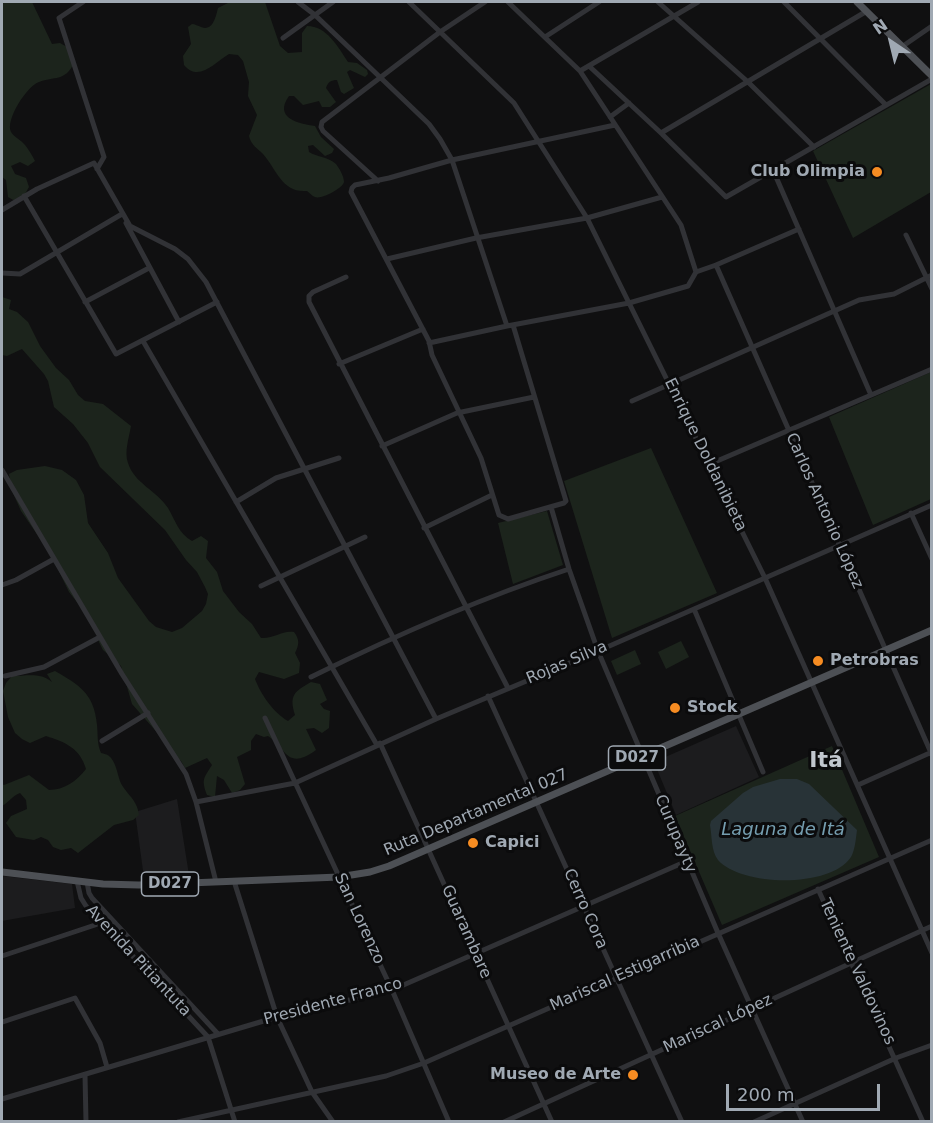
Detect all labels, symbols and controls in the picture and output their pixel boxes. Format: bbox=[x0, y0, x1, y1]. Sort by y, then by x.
north arrow bbox=[861, 12, 921, 72]
text: N bbox=[869, 15, 891, 38]
place label: Club Olimpia bbox=[750, 162, 865, 182]
marker: Club Olimpia bbox=[870, 165, 884, 179]
street label: Enrique Doldanibieta bbox=[660, 375, 750, 535]
street label: Carlos Antonio López bbox=[781, 430, 867, 592]
street label: Rojas Silva bbox=[524, 637, 610, 689]
place label: Petrobras bbox=[830, 651, 919, 671]
marker: Petrobras bbox=[811, 654, 825, 668]
place label: Stock bbox=[687, 698, 737, 718]
marker: Stock bbox=[668, 701, 682, 715]
road number: D027 bbox=[608, 746, 666, 770]
district label: Itá bbox=[809, 748, 843, 774]
street label: Ruta Departamental 027 bbox=[381, 765, 571, 861]
street label: Curupayty bbox=[650, 792, 700, 876]
water label: Laguna de Itá bbox=[721, 819, 845, 841]
place label: Capici bbox=[485, 833, 539, 853]
marker: Capici bbox=[466, 836, 480, 850]
street label: Cerro Cora bbox=[559, 866, 611, 952]
street label: San Lorenzo bbox=[330, 871, 388, 967]
road number: D027 bbox=[142, 872, 198, 896]
street label: Guarambare bbox=[437, 882, 495, 982]
street label: Teniente Valdovinos bbox=[815, 896, 899, 1048]
street label: Avenida Pitiantuta bbox=[81, 901, 195, 1021]
street label: Mariscal Estigarribia bbox=[547, 932, 703, 1016]
street label: Presidente Franco bbox=[262, 974, 404, 1030]
street label: Mariscal López bbox=[661, 990, 775, 1058]
place label: Museo de Arte bbox=[490, 1065, 621, 1085]
marker: Museo de Arte bbox=[626, 1068, 640, 1082]
scale bar bbox=[729, 1072, 884, 1110]
text: 200 m bbox=[737, 1084, 795, 1105]

